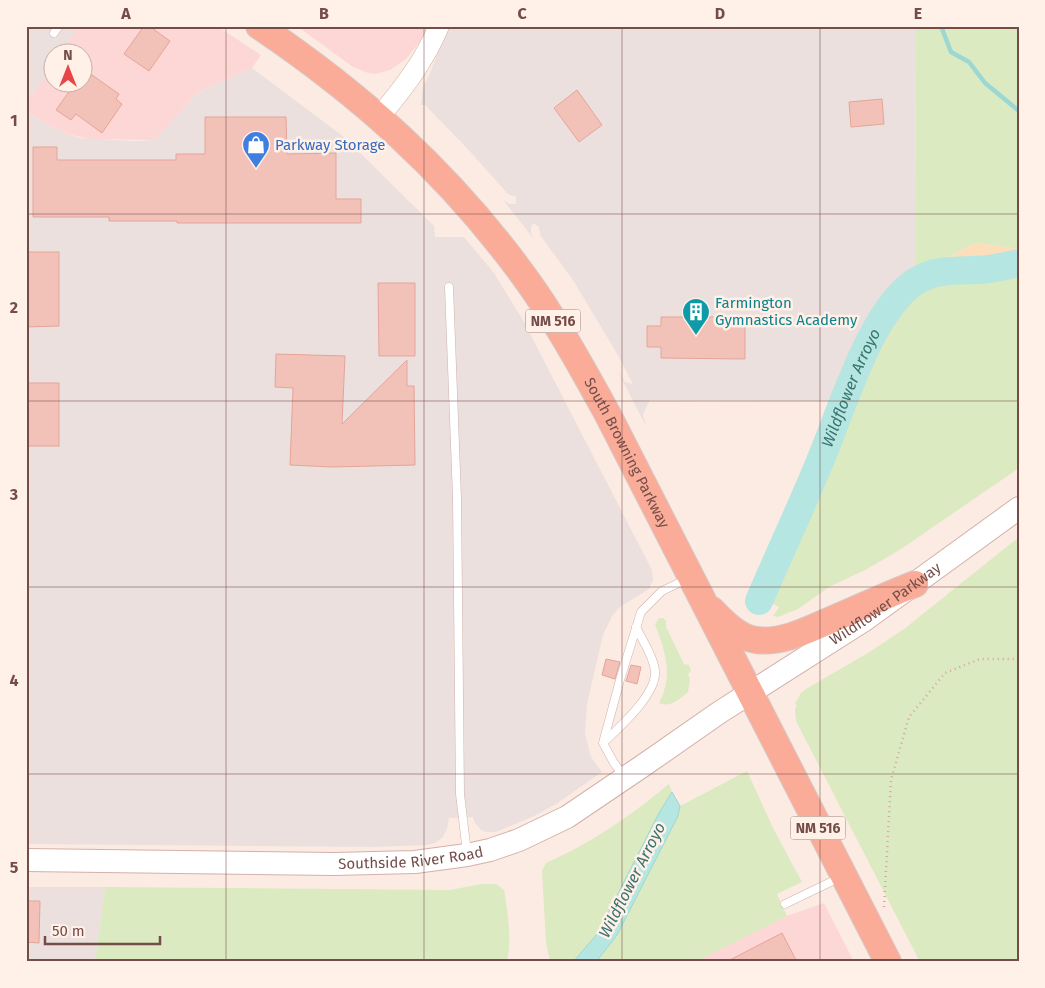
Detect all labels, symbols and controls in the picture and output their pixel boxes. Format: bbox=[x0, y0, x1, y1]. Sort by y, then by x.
text: A bbox=[120, 4, 131, 23]
text: B bbox=[319, 4, 329, 23]
text: C bbox=[517, 4, 527, 23]
text: D bbox=[715, 4, 725, 23]
text: E bbox=[914, 4, 922, 23]
north arrow bbox=[42, 42, 92, 92]
text: N bbox=[63, 47, 73, 64]
text: 1 bbox=[10, 111, 18, 130]
shop icon: Parkway Storage bbox=[241, 130, 271, 169]
place label: Parkway Storage bbox=[275, 136, 386, 154]
place label: Farmington Gymnastics Academy bbox=[715, 294, 858, 329]
building icon: Farmington Gymnastics Academy bbox=[681, 297, 711, 336]
text: 2 bbox=[10, 298, 18, 317]
road number: NM 516 bbox=[526, 310, 580, 332]
water label: Wildflower Arroyo bbox=[817, 325, 884, 450]
street label: South Browning Parkway bbox=[580, 375, 674, 532]
text: 3 bbox=[9, 485, 18, 504]
street label: Wildflower Parkway bbox=[826, 558, 945, 649]
text: 4 bbox=[9, 671, 19, 690]
road number: NM 516 bbox=[790, 816, 846, 840]
water label: Wildflower Arroyo bbox=[595, 819, 669, 941]
street label: Southside River Road bbox=[338, 843, 485, 873]
text: 5 bbox=[10, 858, 19, 877]
scale bar bbox=[45, 913, 160, 945]
text: 50 m bbox=[52, 922, 85, 940]

